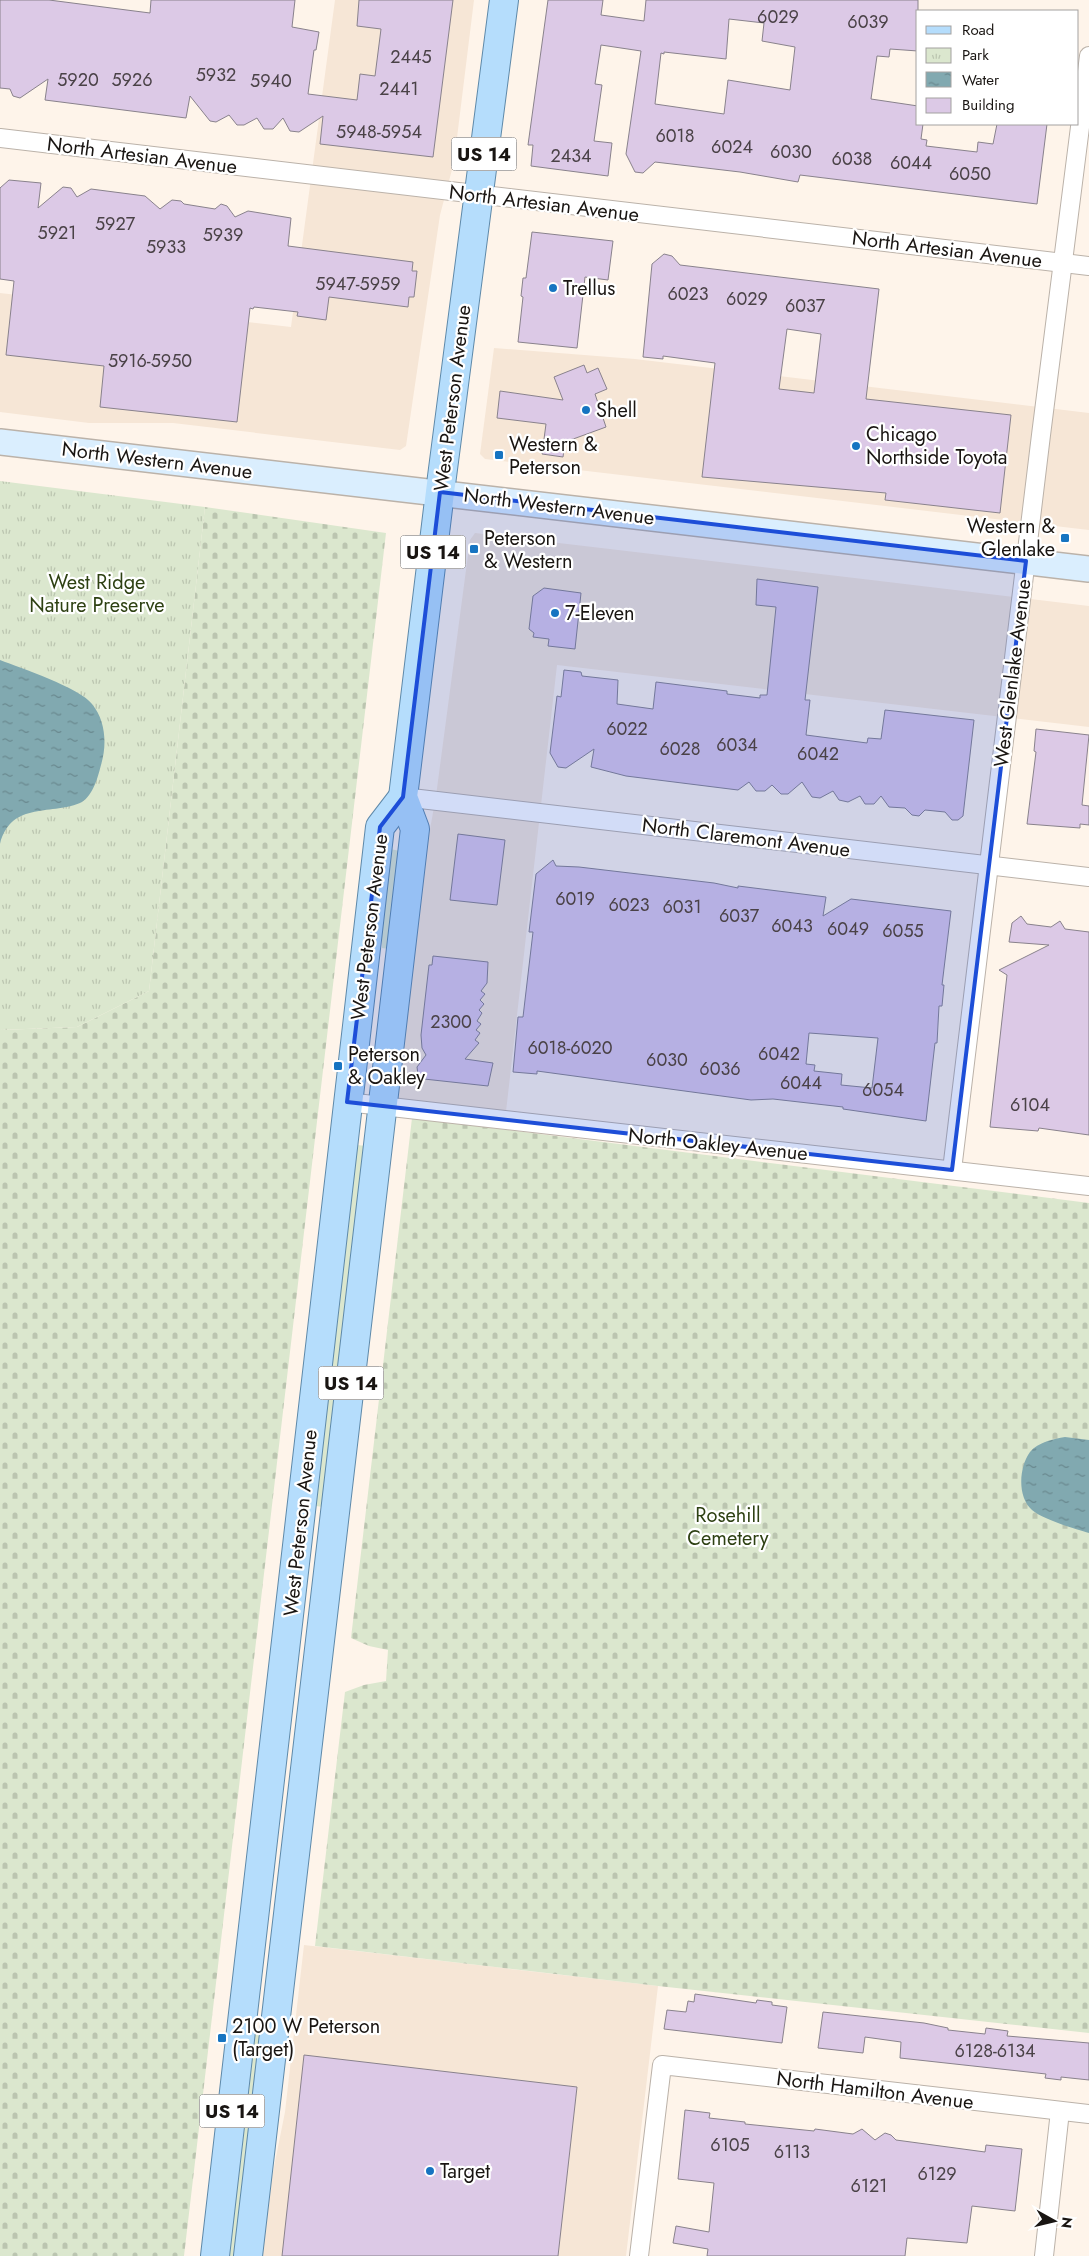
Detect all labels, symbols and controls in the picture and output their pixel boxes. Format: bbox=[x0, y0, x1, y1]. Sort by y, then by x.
house number: 6029 bbox=[757, 4, 799, 30]
house number: 6039 bbox=[847, 9, 889, 35]
legend bbox=[916, 10, 1079, 125]
text: Road bbox=[962, 19, 994, 41]
house number: 2445 bbox=[390, 44, 432, 70]
text: Park bbox=[962, 44, 989, 66]
house number: 5932 bbox=[196, 62, 236, 88]
house number: 5920 bbox=[57, 67, 99, 93]
house number: 5926 bbox=[111, 67, 153, 93]
house number: 5940 bbox=[250, 68, 292, 94]
text: Water bbox=[962, 69, 1000, 91]
house number: 2441 bbox=[379, 76, 419, 102]
text: Building bbox=[962, 94, 1014, 116]
house number: 5948-5954 bbox=[336, 119, 422, 145]
house number: 6018 bbox=[655, 123, 695, 149]
street label: North Artesian Avenue bbox=[45, 129, 239, 182]
house number: 6024 bbox=[711, 134, 753, 160]
road number: US 14 bbox=[452, 138, 516, 170]
house number: 6030 bbox=[770, 139, 812, 165]
house number: 2434 bbox=[550, 143, 592, 169]
house number: 6038 bbox=[832, 146, 872, 172]
house number: 6044 bbox=[890, 150, 932, 176]
house number: 6050 bbox=[949, 161, 991, 187]
street label: North Artesian Avenue bbox=[447, 177, 641, 230]
house number: 5927 bbox=[95, 211, 136, 237]
house number: 5921 bbox=[38, 220, 76, 246]
house number: 5939 bbox=[203, 222, 243, 248]
street label: North Artesian Avenue bbox=[850, 223, 1044, 276]
house number: 5933 bbox=[146, 234, 186, 260]
house number: 5947-5959 bbox=[315, 271, 401, 297]
place label: Trellus bbox=[563, 274, 615, 303]
house number: 6023 bbox=[667, 281, 709, 307]
marker: Trellus bbox=[547, 282, 559, 294]
house number: 6029 bbox=[726, 286, 768, 312]
house number: 6037 bbox=[785, 293, 826, 319]
street label: West Peterson Avenue bbox=[427, 303, 478, 493]
house number: 5916-5950 bbox=[108, 348, 192, 374]
place label: Shell bbox=[596, 396, 637, 425]
marker: Shell bbox=[580, 404, 592, 416]
place label: Chicago Northside Toyota bbox=[866, 420, 1007, 472]
place label: Western & Peterson bbox=[509, 430, 598, 482]
street label: North Western Avenue bbox=[60, 434, 254, 487]
marker: Chicago Northside Toyota bbox=[850, 440, 862, 452]
marker: Western & Peterson bbox=[493, 449, 505, 461]
street label: North Western Avenue bbox=[462, 480, 656, 533]
place label: Western & Glenlake bbox=[966, 512, 1055, 564]
place label: Peterson & Western bbox=[484, 524, 573, 576]
marker: Western & Glenlake bbox=[1059, 532, 1071, 544]
road number: US 14 bbox=[400, 536, 466, 568]
marker: Peterson & Western bbox=[468, 543, 480, 555]
park label: West Ridge Nature Preserve bbox=[29, 568, 165, 620]
street label: West Glenlake Avenue bbox=[987, 577, 1038, 769]
place label: 7-Eleven bbox=[565, 599, 635, 628]
marker: 7-Eleven bbox=[549, 607, 561, 619]
house number: 6022 bbox=[606, 716, 648, 742]
house number: 6034 bbox=[716, 732, 758, 758]
house number: 6028 bbox=[659, 736, 701, 762]
house number: 6042 bbox=[797, 741, 839, 767]
street label: North Claremont Avenue bbox=[640, 810, 852, 865]
street label: West Peterson Avenue bbox=[344, 832, 395, 1022]
house number: 6019 bbox=[555, 886, 595, 912]
house number: 6023 bbox=[608, 892, 650, 918]
house number: 6031 bbox=[662, 894, 702, 920]
house number: 6037 bbox=[719, 903, 760, 929]
house number: 6043 bbox=[771, 913, 813, 939]
house number: 6049 bbox=[827, 916, 869, 942]
house number: 6055 bbox=[882, 918, 924, 944]
house number: 2300 bbox=[430, 1009, 472, 1035]
house number: 6018-6020 bbox=[527, 1035, 613, 1061]
place label: Peterson & Oakley bbox=[348, 1040, 425, 1092]
house number: 6042 bbox=[758, 1041, 800, 1067]
house number: 6030 bbox=[646, 1047, 688, 1073]
house number: 6036 bbox=[699, 1056, 741, 1082]
marker: Peterson & Oakley bbox=[332, 1060, 344, 1072]
house number: 6044 bbox=[780, 1070, 822, 1096]
house number: 6054 bbox=[862, 1077, 904, 1103]
house number: 6104 bbox=[1010, 1092, 1050, 1118]
street label: North Oakley Avenue bbox=[627, 1121, 809, 1168]
road number: US 14 bbox=[318, 1366, 384, 1400]
street label: West Peterson Avenue bbox=[276, 1428, 325, 1618]
park label: Rosehill Cemetery bbox=[687, 1501, 769, 1553]
place label: 2100 W Peterson (Target) bbox=[232, 2012, 380, 2064]
marker: 2100 W Peterson (Target) bbox=[216, 2032, 228, 2044]
house number: 6128-6134 bbox=[954, 2038, 1036, 2064]
street label: North Hamilton Avenue bbox=[775, 2064, 975, 2117]
road number: US 14 bbox=[200, 2094, 264, 2128]
house number: 6105 bbox=[710, 2132, 750, 2158]
house number: 6113 bbox=[774, 2139, 810, 2165]
place label: Target bbox=[440, 2157, 490, 2186]
house number: 6129 bbox=[917, 2161, 957, 2187]
marker: Target bbox=[424, 2165, 436, 2177]
house number: 6121 bbox=[851, 2173, 887, 2199]
north arrow bbox=[1029, 2196, 1079, 2246]
text: N bbox=[1056, 2216, 1078, 2230]

